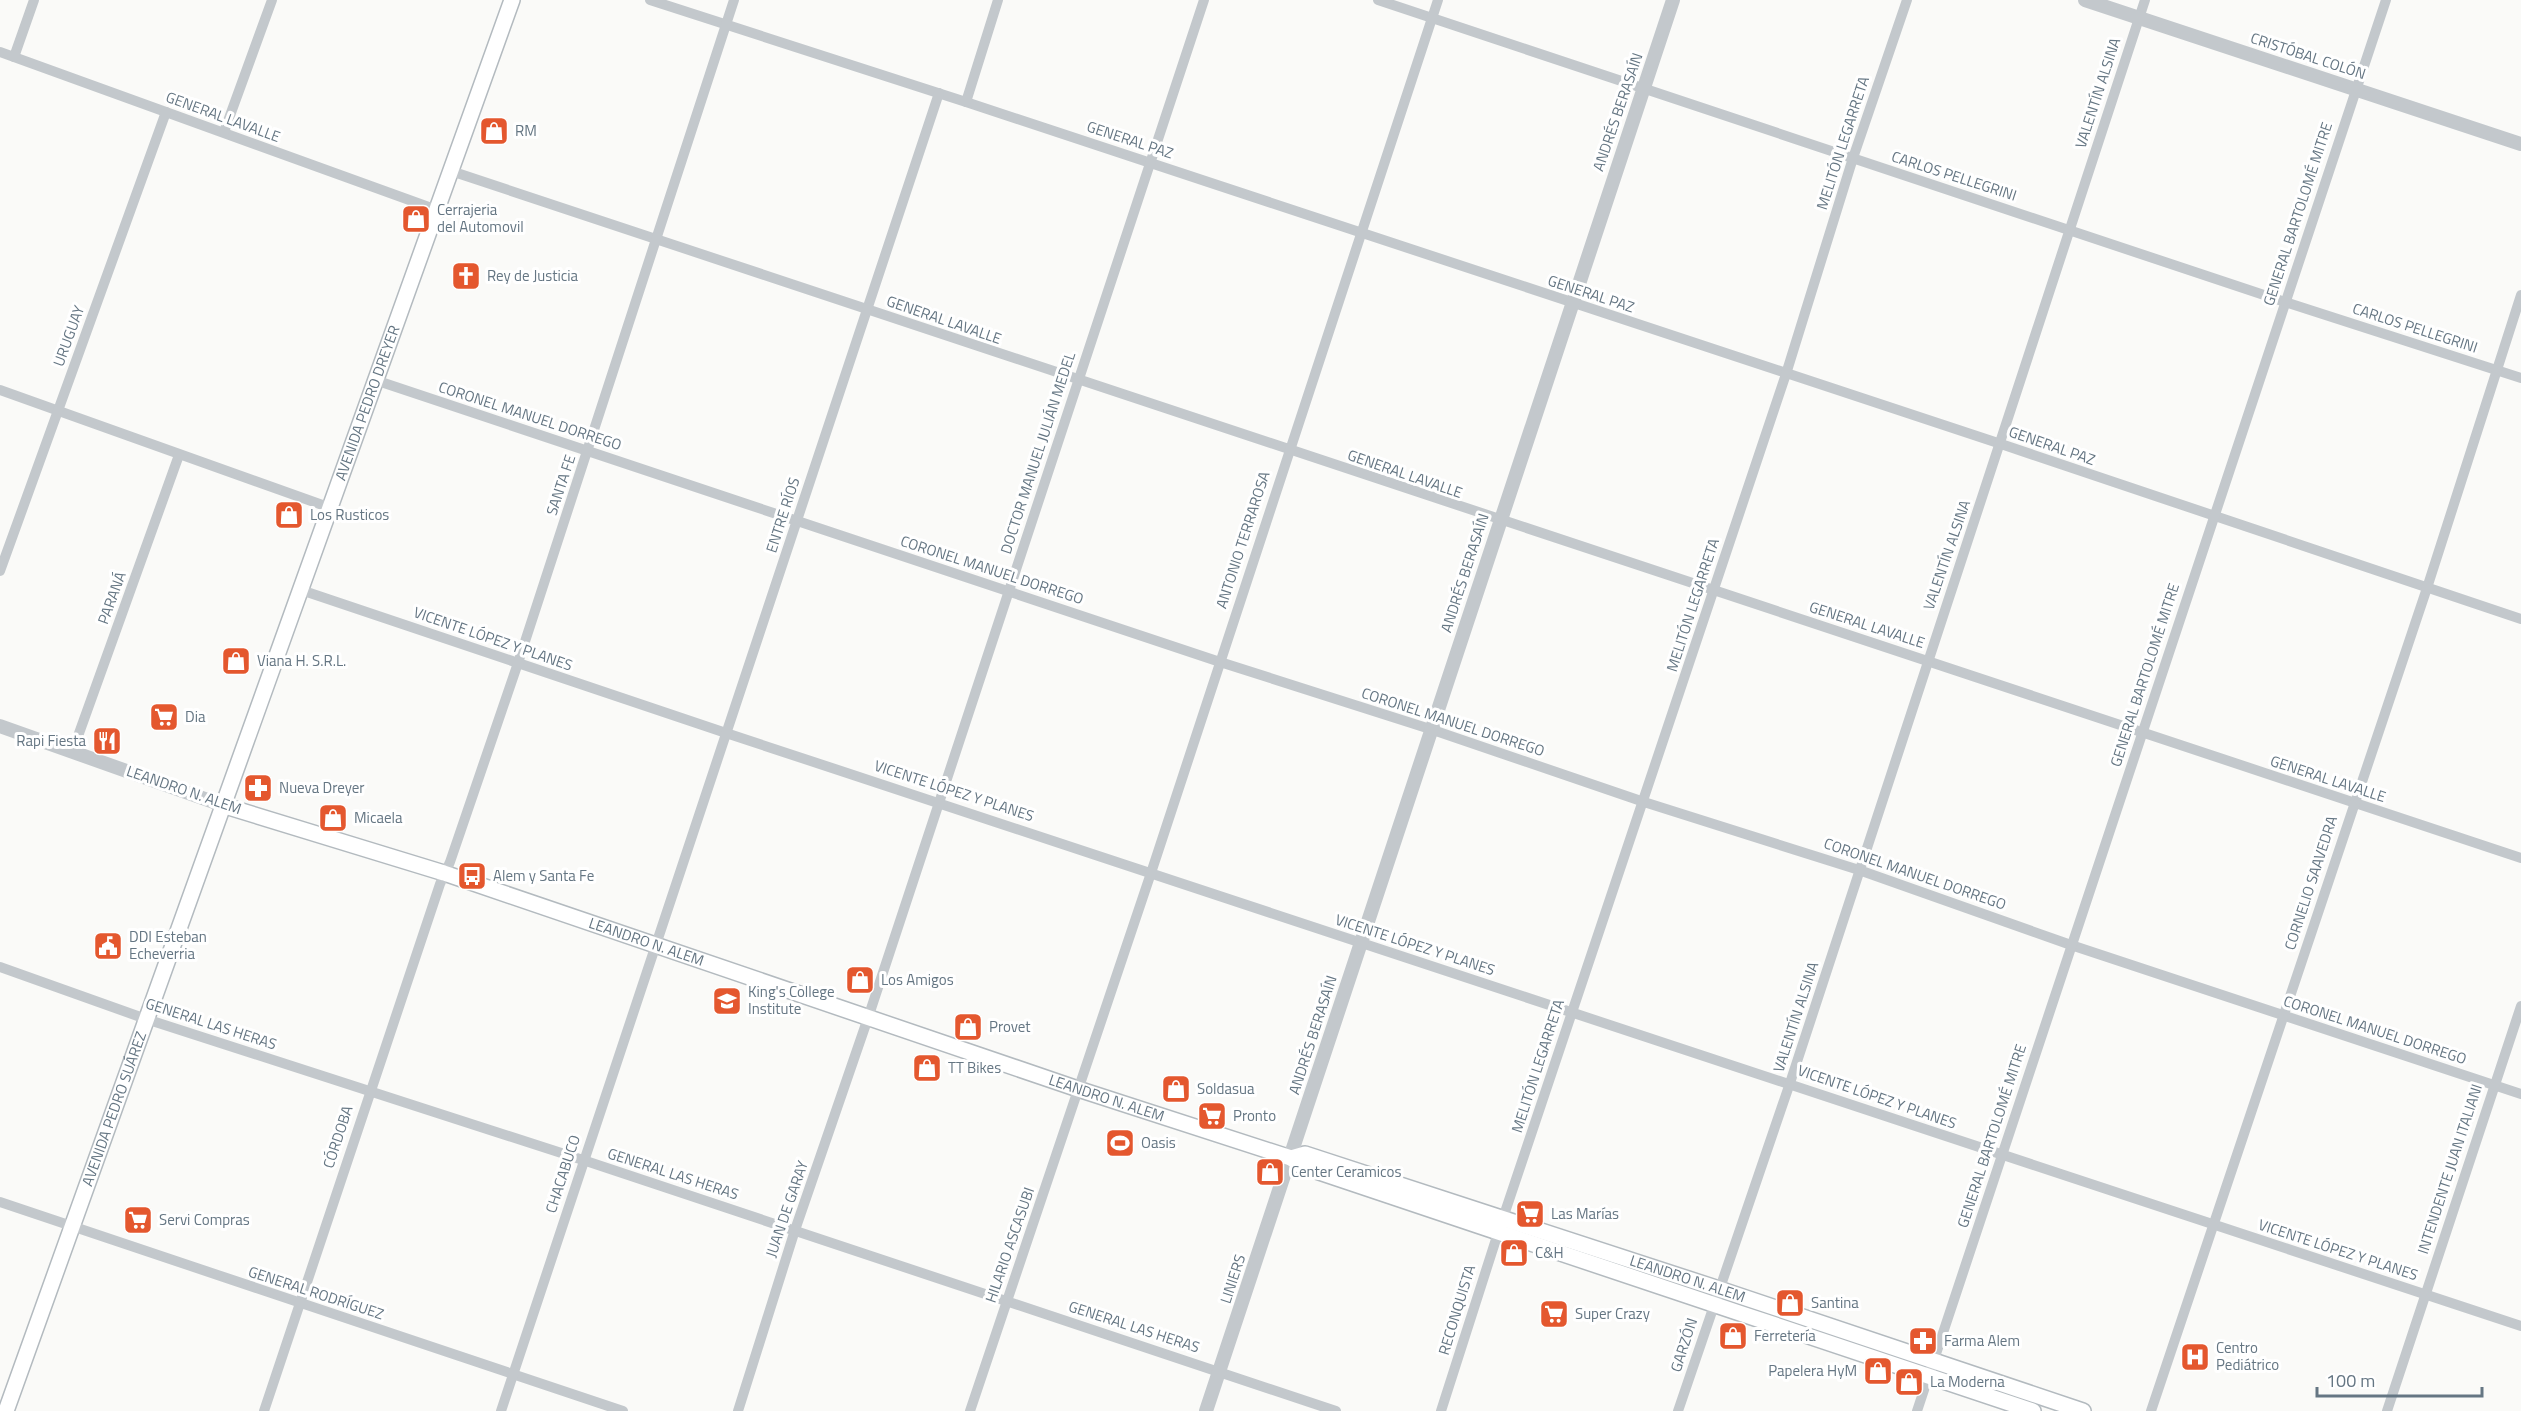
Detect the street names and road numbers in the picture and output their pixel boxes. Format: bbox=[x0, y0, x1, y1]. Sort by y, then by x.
street label: CRISTÓBAL COLÓN bbox=[2248, 26, 2369, 85]
street label: VALENTÍN ALSINA bbox=[2069, 35, 2126, 151]
street label: ANDRÉS BERASAÍN bbox=[1586, 50, 1649, 174]
street label: MELITÓN LEGARRETA bbox=[1810, 73, 1875, 213]
street label: GENERAL LAVALLE bbox=[163, 85, 284, 148]
street label: GENERAL PAZ bbox=[1084, 115, 1176, 164]
street label: GENERAL BARTOLOMÉ MITRE bbox=[2257, 119, 2338, 309]
street label: CARLOS PELLEGRINI bbox=[1889, 144, 2020, 207]
street label: GENERAL PAZ bbox=[1545, 269, 1637, 318]
street label: GENERAL LAVALLE bbox=[884, 289, 1005, 350]
street label: CARLOS PELLEGRINI bbox=[2350, 296, 2481, 359]
street label: URUGUAY bbox=[47, 302, 90, 370]
street label: AVENIDA PEDRO DREYER bbox=[329, 322, 405, 483]
street label: DOCTOR MANUEL JULIÁN MEDEL bbox=[994, 349, 1081, 557]
street label: CORONEL MANUEL DORREGO bbox=[436, 375, 625, 456]
street label: GENERAL PAZ bbox=[2006, 420, 2098, 471]
street label: GENERAL LAVALLE bbox=[1345, 443, 1466, 504]
street label: SANTA FE bbox=[540, 451, 581, 518]
street label: ANTONIO TERRAROSA bbox=[1209, 468, 1276, 611]
street label: ENTRE RÍOS bbox=[760, 474, 806, 556]
street label: VALENTÍN ALSINA bbox=[1917, 497, 1976, 613]
street label: ANDRÉS BERASAÍN bbox=[1434, 510, 1495, 635]
street label: CORONEL MANUEL DORREGO bbox=[898, 529, 1087, 610]
street label: MELITÓN LEGARRETA bbox=[1660, 535, 1725, 675]
street label: PARANÁ bbox=[91, 568, 132, 627]
street label: GENERAL BARTOLOMÉ MITRE bbox=[2104, 580, 2185, 770]
street label: GENERAL LAVALLE bbox=[1806, 595, 1928, 654]
street label: VICENTE LÓPEZ Y PLANES bbox=[411, 601, 576, 677]
street label: CORONEL MANUEL DORREGO bbox=[1359, 681, 1548, 762]
street label: GENERAL LAVALLE bbox=[2267, 749, 2389, 808]
street label: VICENTE LÓPEZ Y PLANES bbox=[871, 754, 1037, 827]
street label: LEANDRO N. ALEM bbox=[124, 759, 245, 820]
street label: CORNELIO SAAVEDRA bbox=[2278, 813, 2343, 953]
street label: CORONEL MANUEL DORREGO bbox=[1821, 831, 2010, 916]
street label: VICENTE LÓPEZ Y PLANES bbox=[1332, 908, 1498, 981]
street label: LEANDRO N. ALEM bbox=[586, 911, 707, 972]
street label: VALENTÍN ALSINA bbox=[1767, 959, 1824, 1075]
street label: ANDRÉS BERASAÍN bbox=[1282, 972, 1343, 1097]
street label: CORONEL MANUEL DORREGO bbox=[2281, 989, 2470, 1070]
street label: GENERAL LAS HERAS bbox=[143, 991, 280, 1056]
street label: MELITÓN LEGARRETA bbox=[1505, 996, 1570, 1136]
street label: AVENIDA PEDRO SUÁREZ bbox=[76, 1028, 152, 1189]
street label: GENERAL BARTOLOMÉ MITRE bbox=[1951, 1041, 2032, 1231]
street label: VICENTE LÓPEZ Y PLANES bbox=[1795, 1059, 1960, 1135]
street label: LEANDRO N. ALEM bbox=[1046, 1068, 1168, 1127]
street label: INTENDENTE JUAN ITALIANI bbox=[2411, 1081, 2488, 1257]
street label: CÓRDOBA bbox=[317, 1102, 358, 1171]
street label: CHACABUCO bbox=[539, 1132, 586, 1216]
street label: GENERAL LAS HERAS bbox=[605, 1141, 742, 1206]
street label: JUAN DE GARAY bbox=[759, 1157, 814, 1260]
street label: HILARIO ASCASUBI bbox=[979, 1184, 1040, 1306]
street label: VICENTE LÓPEZ Y PLANES bbox=[2255, 1213, 2421, 1286]
street label: LEANDRO N. ALEM bbox=[1627, 1249, 1749, 1308]
street label: LINIERS bbox=[1214, 1251, 1251, 1306]
street label: GENERAL RODRÍGUEZ bbox=[245, 1260, 387, 1325]
street label: RECONQUISTA bbox=[1432, 1262, 1481, 1358]
street label: GENERAL LAS HERAS bbox=[1066, 1294, 1203, 1359]
street label: GARZÓN bbox=[1664, 1315, 1703, 1375]

